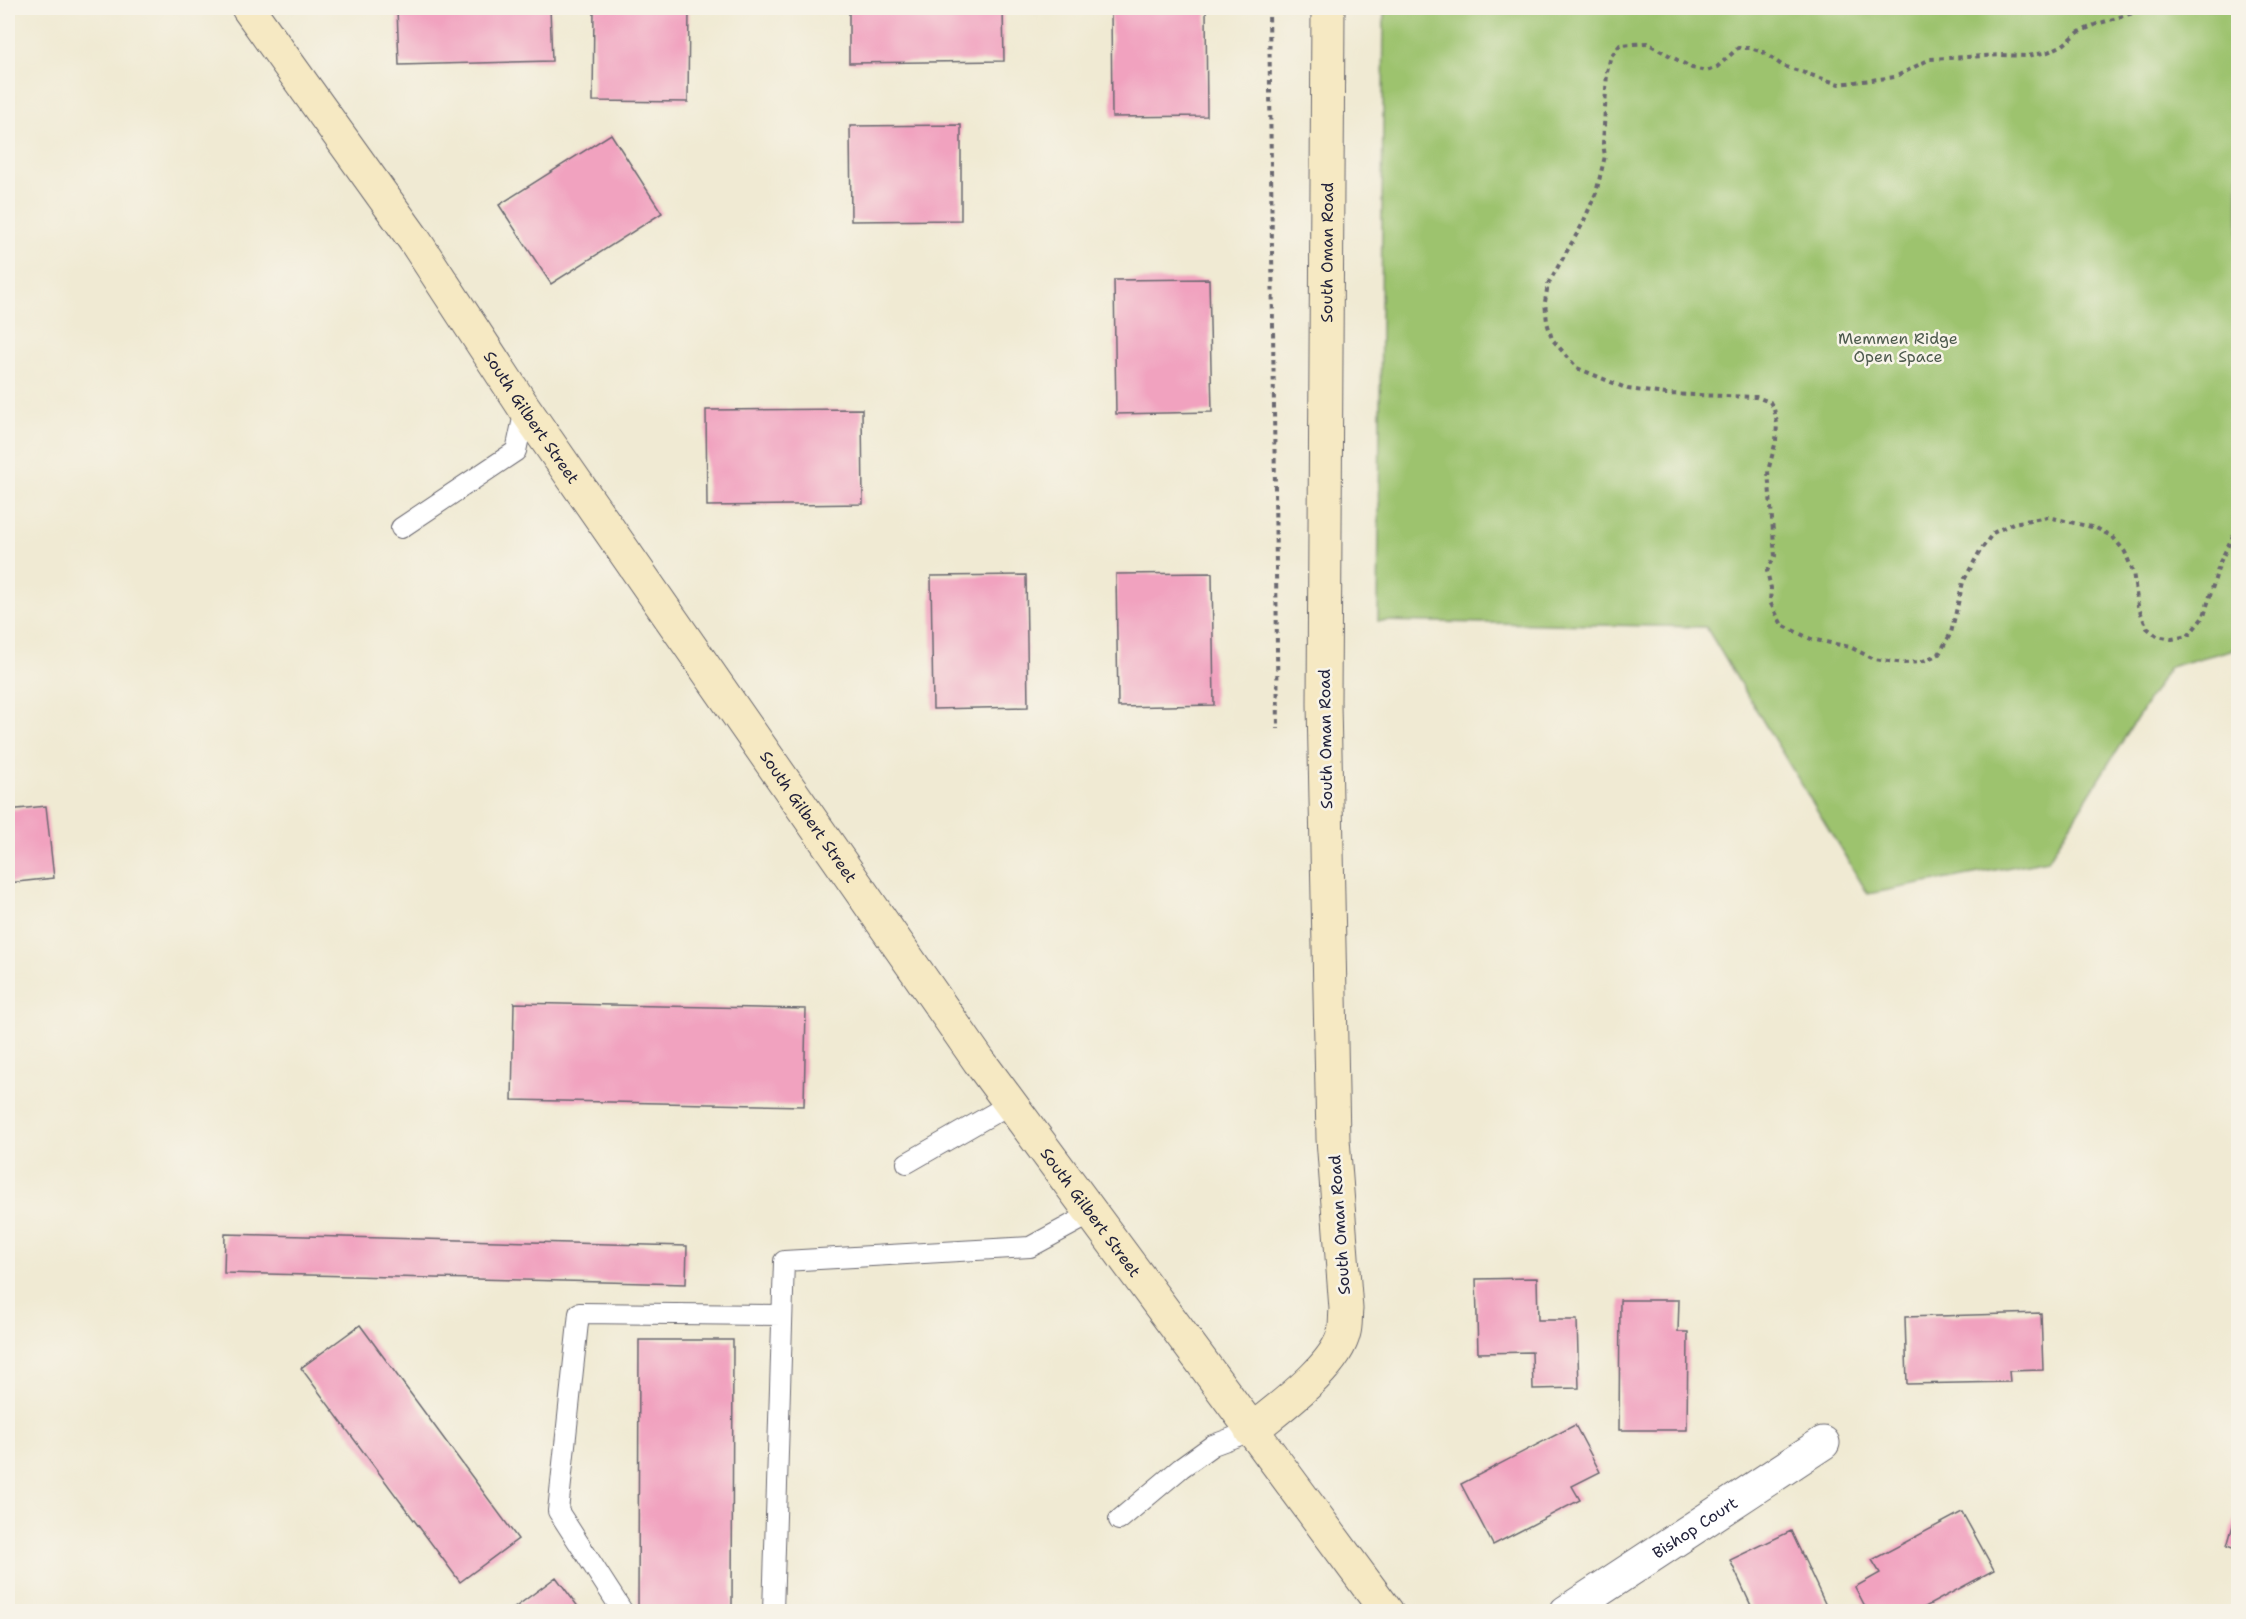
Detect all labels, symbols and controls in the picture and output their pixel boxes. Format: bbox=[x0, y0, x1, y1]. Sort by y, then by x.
street label: South Oman Road bbox=[1316, 182, 1338, 323]
park label: Memmen Ridge Open Space bbox=[1838, 328, 1958, 367]
street label: South Gilbert Street bbox=[479, 347, 584, 488]
street label: South Oman Road bbox=[1314, 669, 1337, 809]
street label: South Gilbert Street bbox=[755, 747, 862, 887]
street label: South Gilbert Street bbox=[1036, 1143, 1145, 1281]
street label: South Oman Road bbox=[1324, 1154, 1355, 1296]
street label: Bishop Court bbox=[1648, 1492, 1742, 1563]

